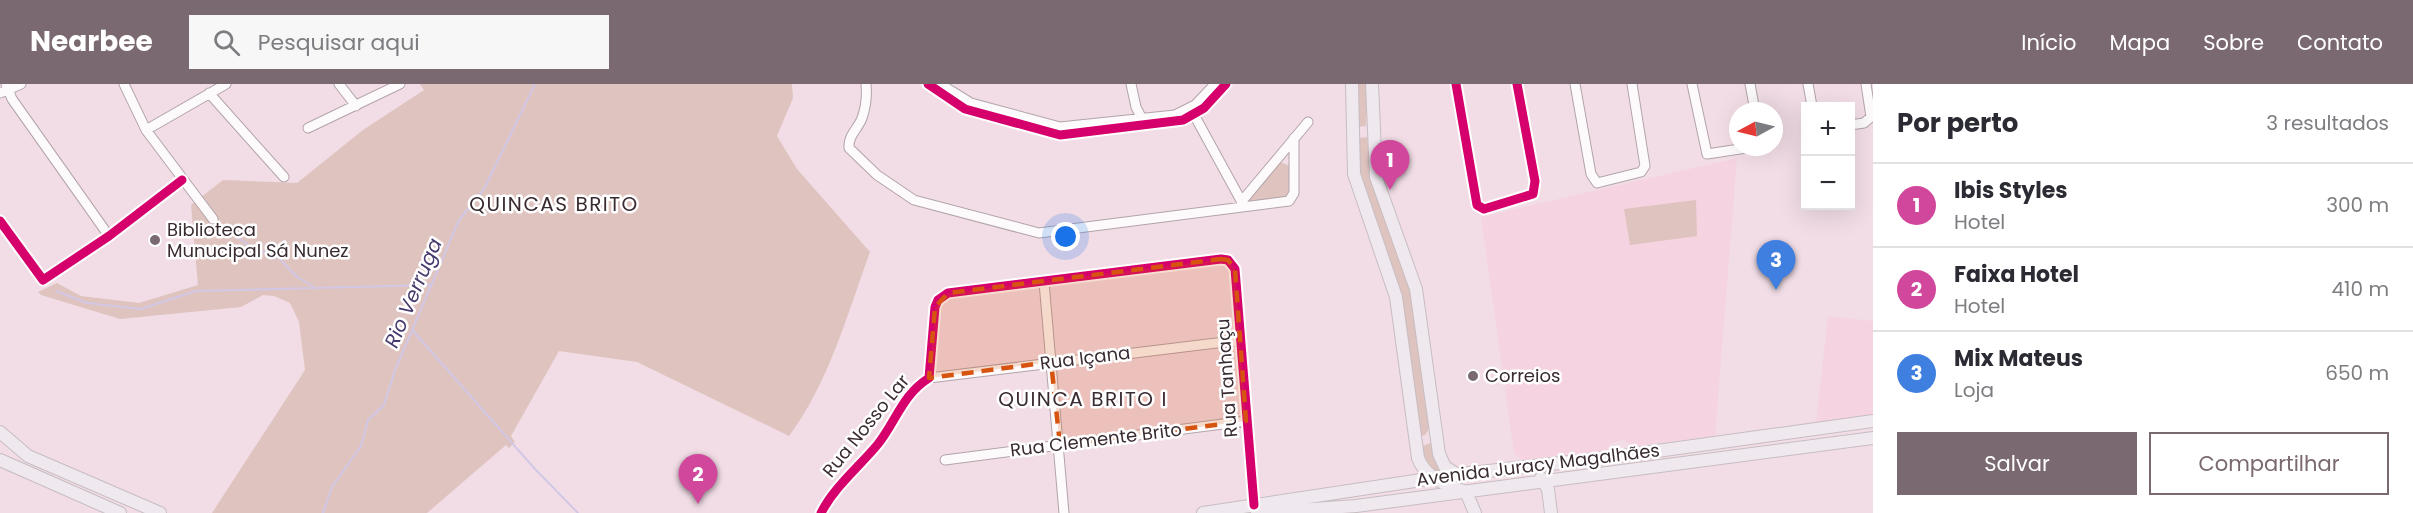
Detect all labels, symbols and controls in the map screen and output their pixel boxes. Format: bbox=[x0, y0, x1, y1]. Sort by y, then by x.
search box bbox=[189, 15, 609, 69]
text: Nearbee bbox=[30, 22, 153, 61]
icon: search bbox=[210, 26, 243, 59]
text: Pesquisar aqui bbox=[258, 27, 420, 58]
text: Início bbox=[2021, 28, 2076, 57]
text: Mapa bbox=[2109, 28, 2170, 57]
text: Sobre bbox=[2203, 28, 2264, 57]
text: Contato bbox=[2297, 28, 2383, 57]
north arrow bbox=[1729, 102, 1783, 156]
map controls bbox=[1801, 102, 1855, 210]
button: + bbox=[1801, 102, 1855, 156]
text: Por perto bbox=[1897, 105, 2018, 141]
text: 3 resultados bbox=[2266, 109, 2389, 137]
pin: 1 bbox=[1370, 141, 1410, 190]
button: − bbox=[1801, 156, 1855, 210]
text: Ibis Styles bbox=[1954, 175, 2068, 206]
district label: QUINCAS BRITO bbox=[469, 190, 639, 218]
text: 1 bbox=[1913, 191, 1920, 219]
text: 300 m bbox=[2326, 191, 2389, 219]
text: Hotel bbox=[1954, 208, 2005, 236]
place label: Biblioteca Munucipal Sá Nunez bbox=[167, 217, 349, 263]
your location bbox=[1051, 222, 1080, 251]
marker: Biblioteca Munucipal Sá Nunez bbox=[148, 233, 162, 247]
water label: Rio Verruga bbox=[377, 234, 449, 352]
pin: 3 bbox=[1756, 240, 1796, 290]
text: Faixa Hotel bbox=[1954, 259, 2079, 290]
text: 2 bbox=[1911, 275, 1922, 303]
text: 410 m bbox=[2332, 275, 2389, 303]
text: Hotel bbox=[1954, 292, 2005, 320]
street label: Rua Tanhaçu bbox=[1210, 318, 1243, 438]
street label: Rua Içana bbox=[1038, 340, 1131, 375]
text: Mix Mateus bbox=[1954, 343, 2083, 374]
text: 3 bbox=[1910, 359, 1923, 387]
text: 650 m bbox=[2325, 359, 2389, 387]
place label: Correios bbox=[1485, 363, 1560, 388]
street label: Rua Nosso Lar bbox=[816, 369, 915, 482]
marker: Correios bbox=[1466, 369, 1480, 383]
text: Loja bbox=[1954, 376, 1994, 404]
district label: QUINCA BRITO I bbox=[998, 385, 1168, 413]
street label: Rua Clemente Brito bbox=[1009, 417, 1183, 462]
button: Salvar bbox=[1897, 432, 2137, 495]
button: Compartilhar bbox=[2149, 432, 2389, 495]
street label: Avenida Juracy Magalhães bbox=[1415, 437, 1661, 492]
pin: 2 bbox=[678, 454, 718, 504]

